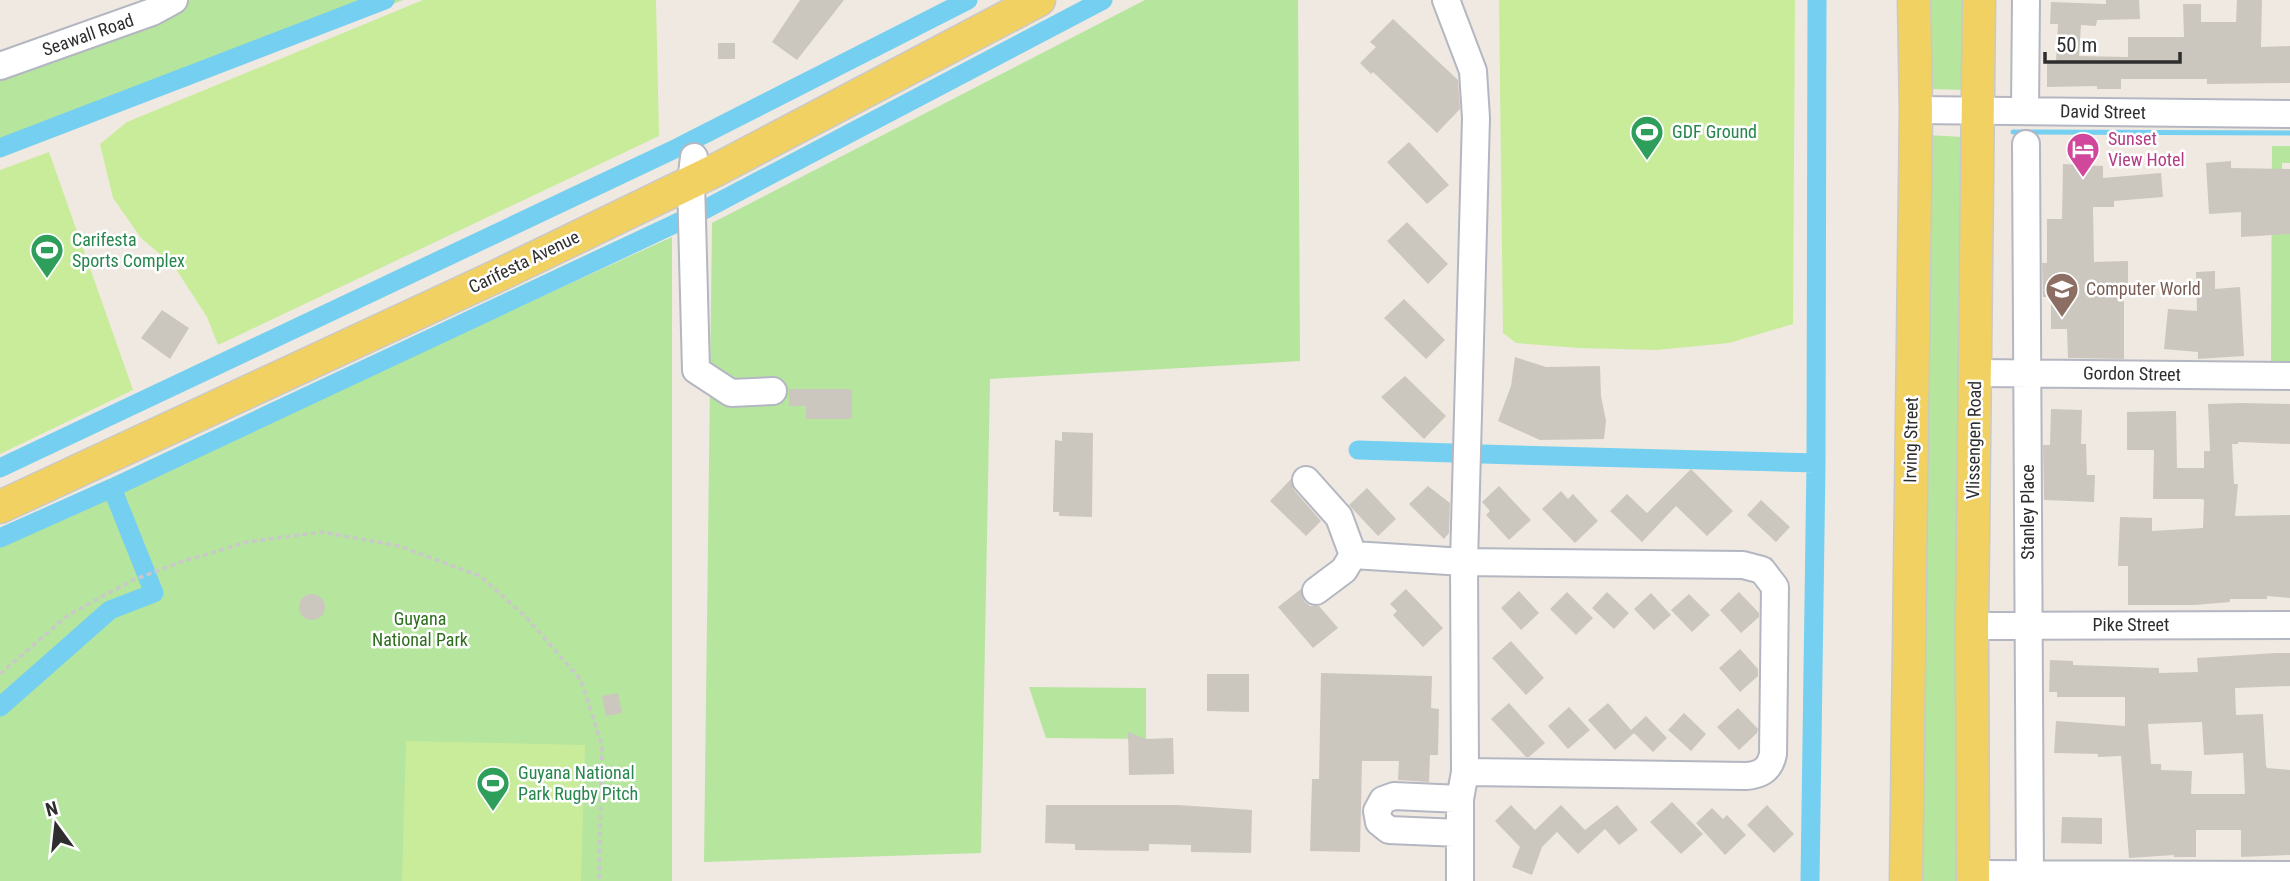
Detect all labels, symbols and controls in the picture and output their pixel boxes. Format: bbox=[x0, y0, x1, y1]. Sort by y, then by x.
street label: Seawall Road bbox=[39, 9, 136, 60]
scale bar bbox=[2045, 21, 2180, 65]
text: 50 m bbox=[2056, 33, 2097, 57]
street label: David Street bbox=[2060, 100, 2146, 123]
sports icon: GDF Ground bbox=[1628, 113, 1666, 162]
place label: GDF Ground bbox=[1672, 121, 1757, 142]
place label: Sunset View Hotel bbox=[2108, 128, 2185, 170]
hotel icon: Sunset View Hotel bbox=[2064, 130, 2102, 179]
street label: Carifesta Avenue bbox=[465, 226, 583, 297]
place label: Carifesta Sports Complex bbox=[72, 229, 185, 271]
sports icon: Carifesta Sports Complex bbox=[28, 231, 66, 280]
school or university icon: Computer World bbox=[2043, 270, 2081, 319]
place label: Computer World bbox=[2086, 278, 2201, 299]
street label: Gordon Street bbox=[2083, 362, 2181, 385]
street label: Vlissengen Road bbox=[1962, 381, 1985, 499]
street label: Irving Street bbox=[1899, 397, 1922, 483]
street label: Stanley Place bbox=[2017, 464, 2038, 560]
park label: Guyana National Park bbox=[372, 608, 468, 650]
street label: Pike Street bbox=[2093, 614, 2169, 635]
place label: Guyana National Park Rugby Pitch bbox=[518, 762, 638, 804]
sports icon: Guyana National Park Rugby Pitch bbox=[474, 764, 512, 813]
north arrow bbox=[21, 790, 91, 860]
text: N bbox=[43, 796, 60, 822]

